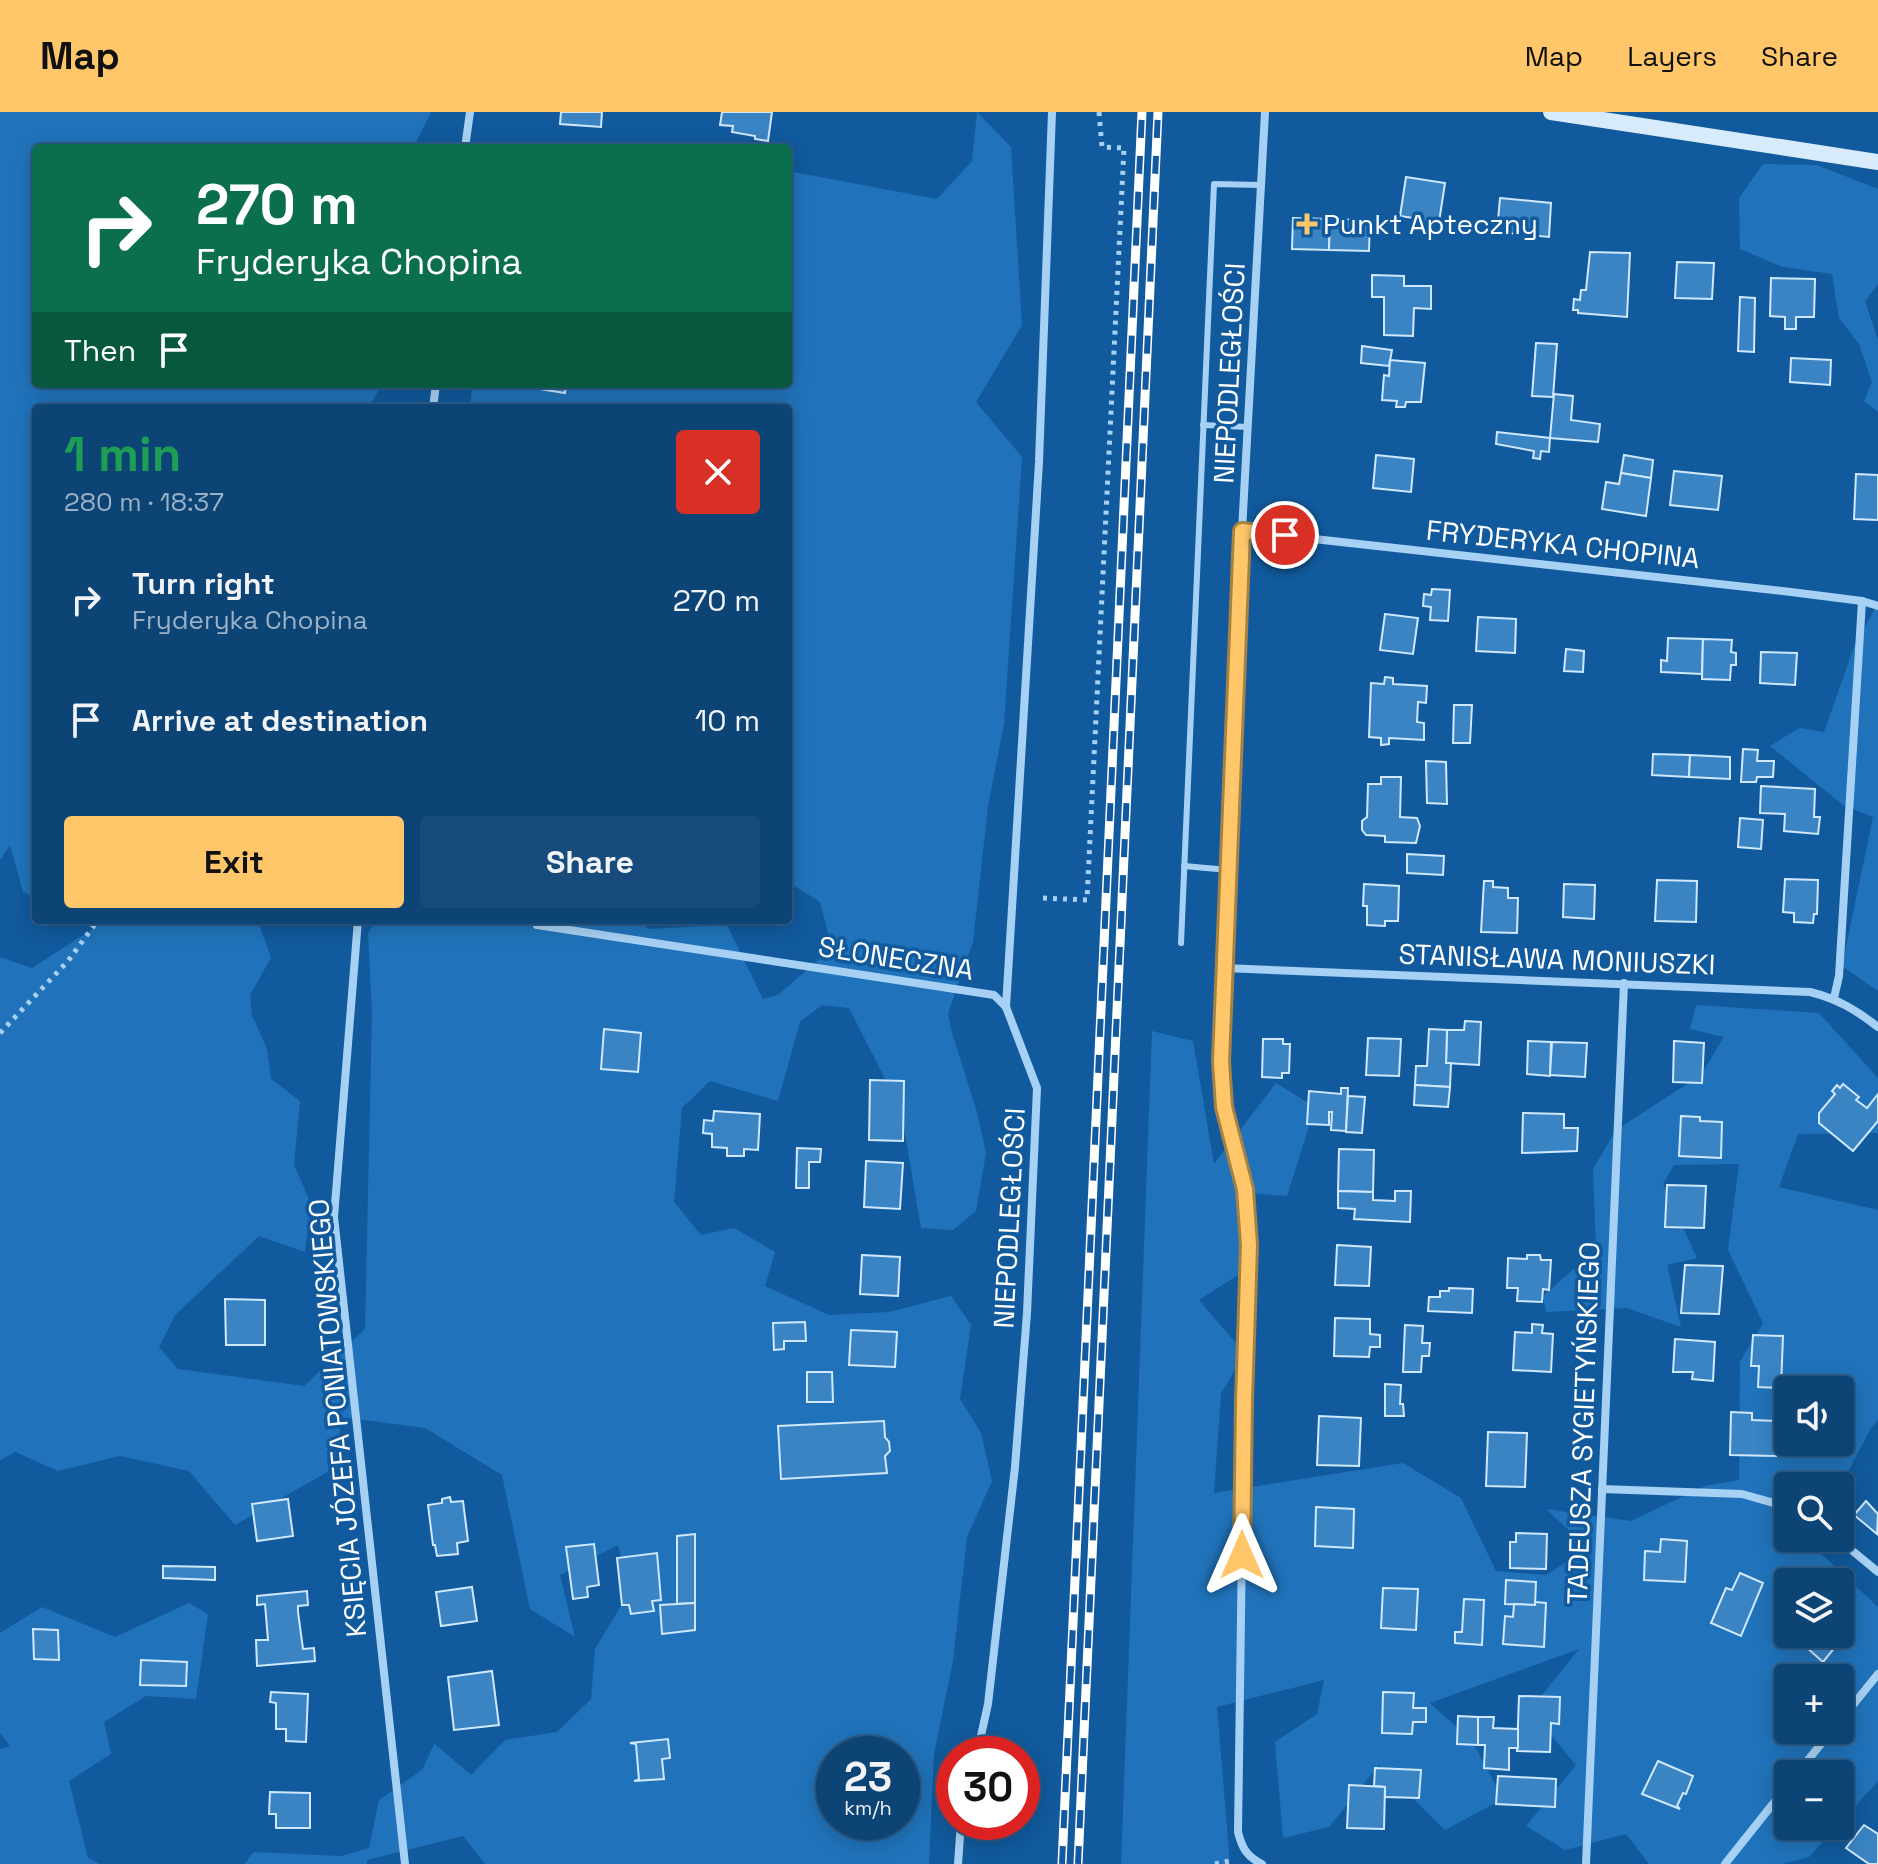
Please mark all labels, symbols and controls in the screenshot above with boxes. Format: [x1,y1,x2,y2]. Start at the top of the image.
text: Map [40,32,120,80]
text: Map [1525,38,1583,74]
text: Layers [1627,38,1717,74]
text: Share [1761,38,1838,74]
text: 270 m [196,169,358,240]
icon: right [64,176,168,280]
place label: Punkt Apteczny [1323,206,1538,242]
marker: Punkt Apteczny [1298,215,1316,233]
text: Fryderyka Chopina [196,239,522,285]
street label: NIEPODLEGŁOŚCI [1205,262,1253,484]
icon: arrive [152,328,196,372]
text: Then [64,331,136,370]
text: 1 min [64,424,181,485]
button: close [676,430,760,514]
text: 280 m · 18:37 [64,485,224,519]
pin [1251,501,1319,569]
street label: FRYDERYKA CHOPINA [1425,512,1701,576]
icon: arrive [1263,513,1307,557]
text: Turn right [132,564,275,603]
icon: right [64,578,108,622]
text: 270 m [673,581,760,620]
text: Fryderyka Chopina [132,603,368,637]
icon: arrive [64,698,108,742]
text: Arrive at destination [132,701,428,740]
text: 10 m [695,701,760,740]
button: Exit [64,816,404,908]
button: Share [420,816,760,908]
street label: SŁONECZNA [816,928,976,988]
street label: STANISŁAWA MONIUSZKI [1398,935,1716,983]
street label: NIEPODLEGŁOŚCI [985,1107,1033,1329]
street label: KSIĘCIA JÓZEFA PONIATOWSKIEGO [300,1197,374,1639]
street label: TADEUSZA SYGIETYŃSKIEGO [1559,1241,1607,1605]
map controls [1774,1376,1854,1840]
button: sound [1774,1376,1854,1456]
button: search [1774,1472,1854,1552]
position arrow [1200,1513,1284,1597]
button: layers [1774,1568,1854,1648]
button: + [1774,1664,1854,1744]
speed limit sign: 30 [936,1736,1040,1840]
text: 23 [844,1752,892,1803]
button: − [1774,1760,1854,1840]
text: km/h [844,1795,892,1821]

